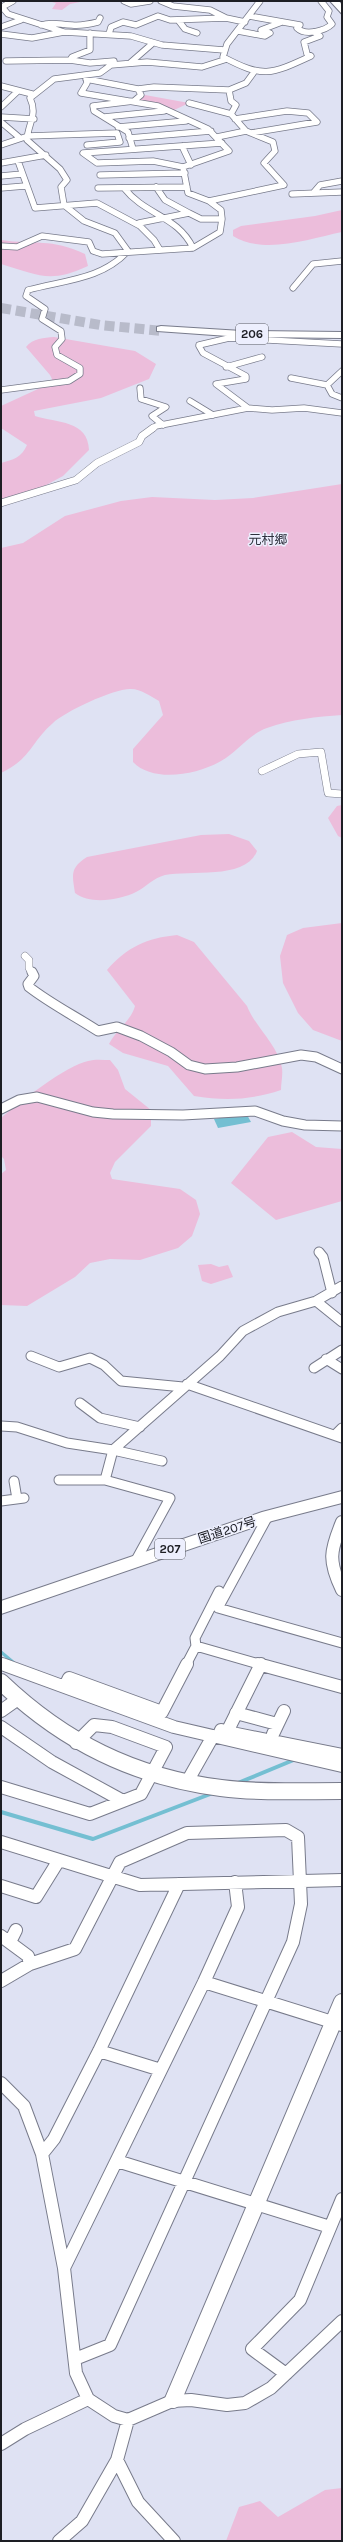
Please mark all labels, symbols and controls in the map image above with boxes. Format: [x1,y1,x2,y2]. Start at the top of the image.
road number: 206 [236,324,268,344]
district label: 元村郷 [248,532,288,547]
street label: 国道207号 [196,1514,258,1546]
road number: 207 [155,1539,185,1559]

